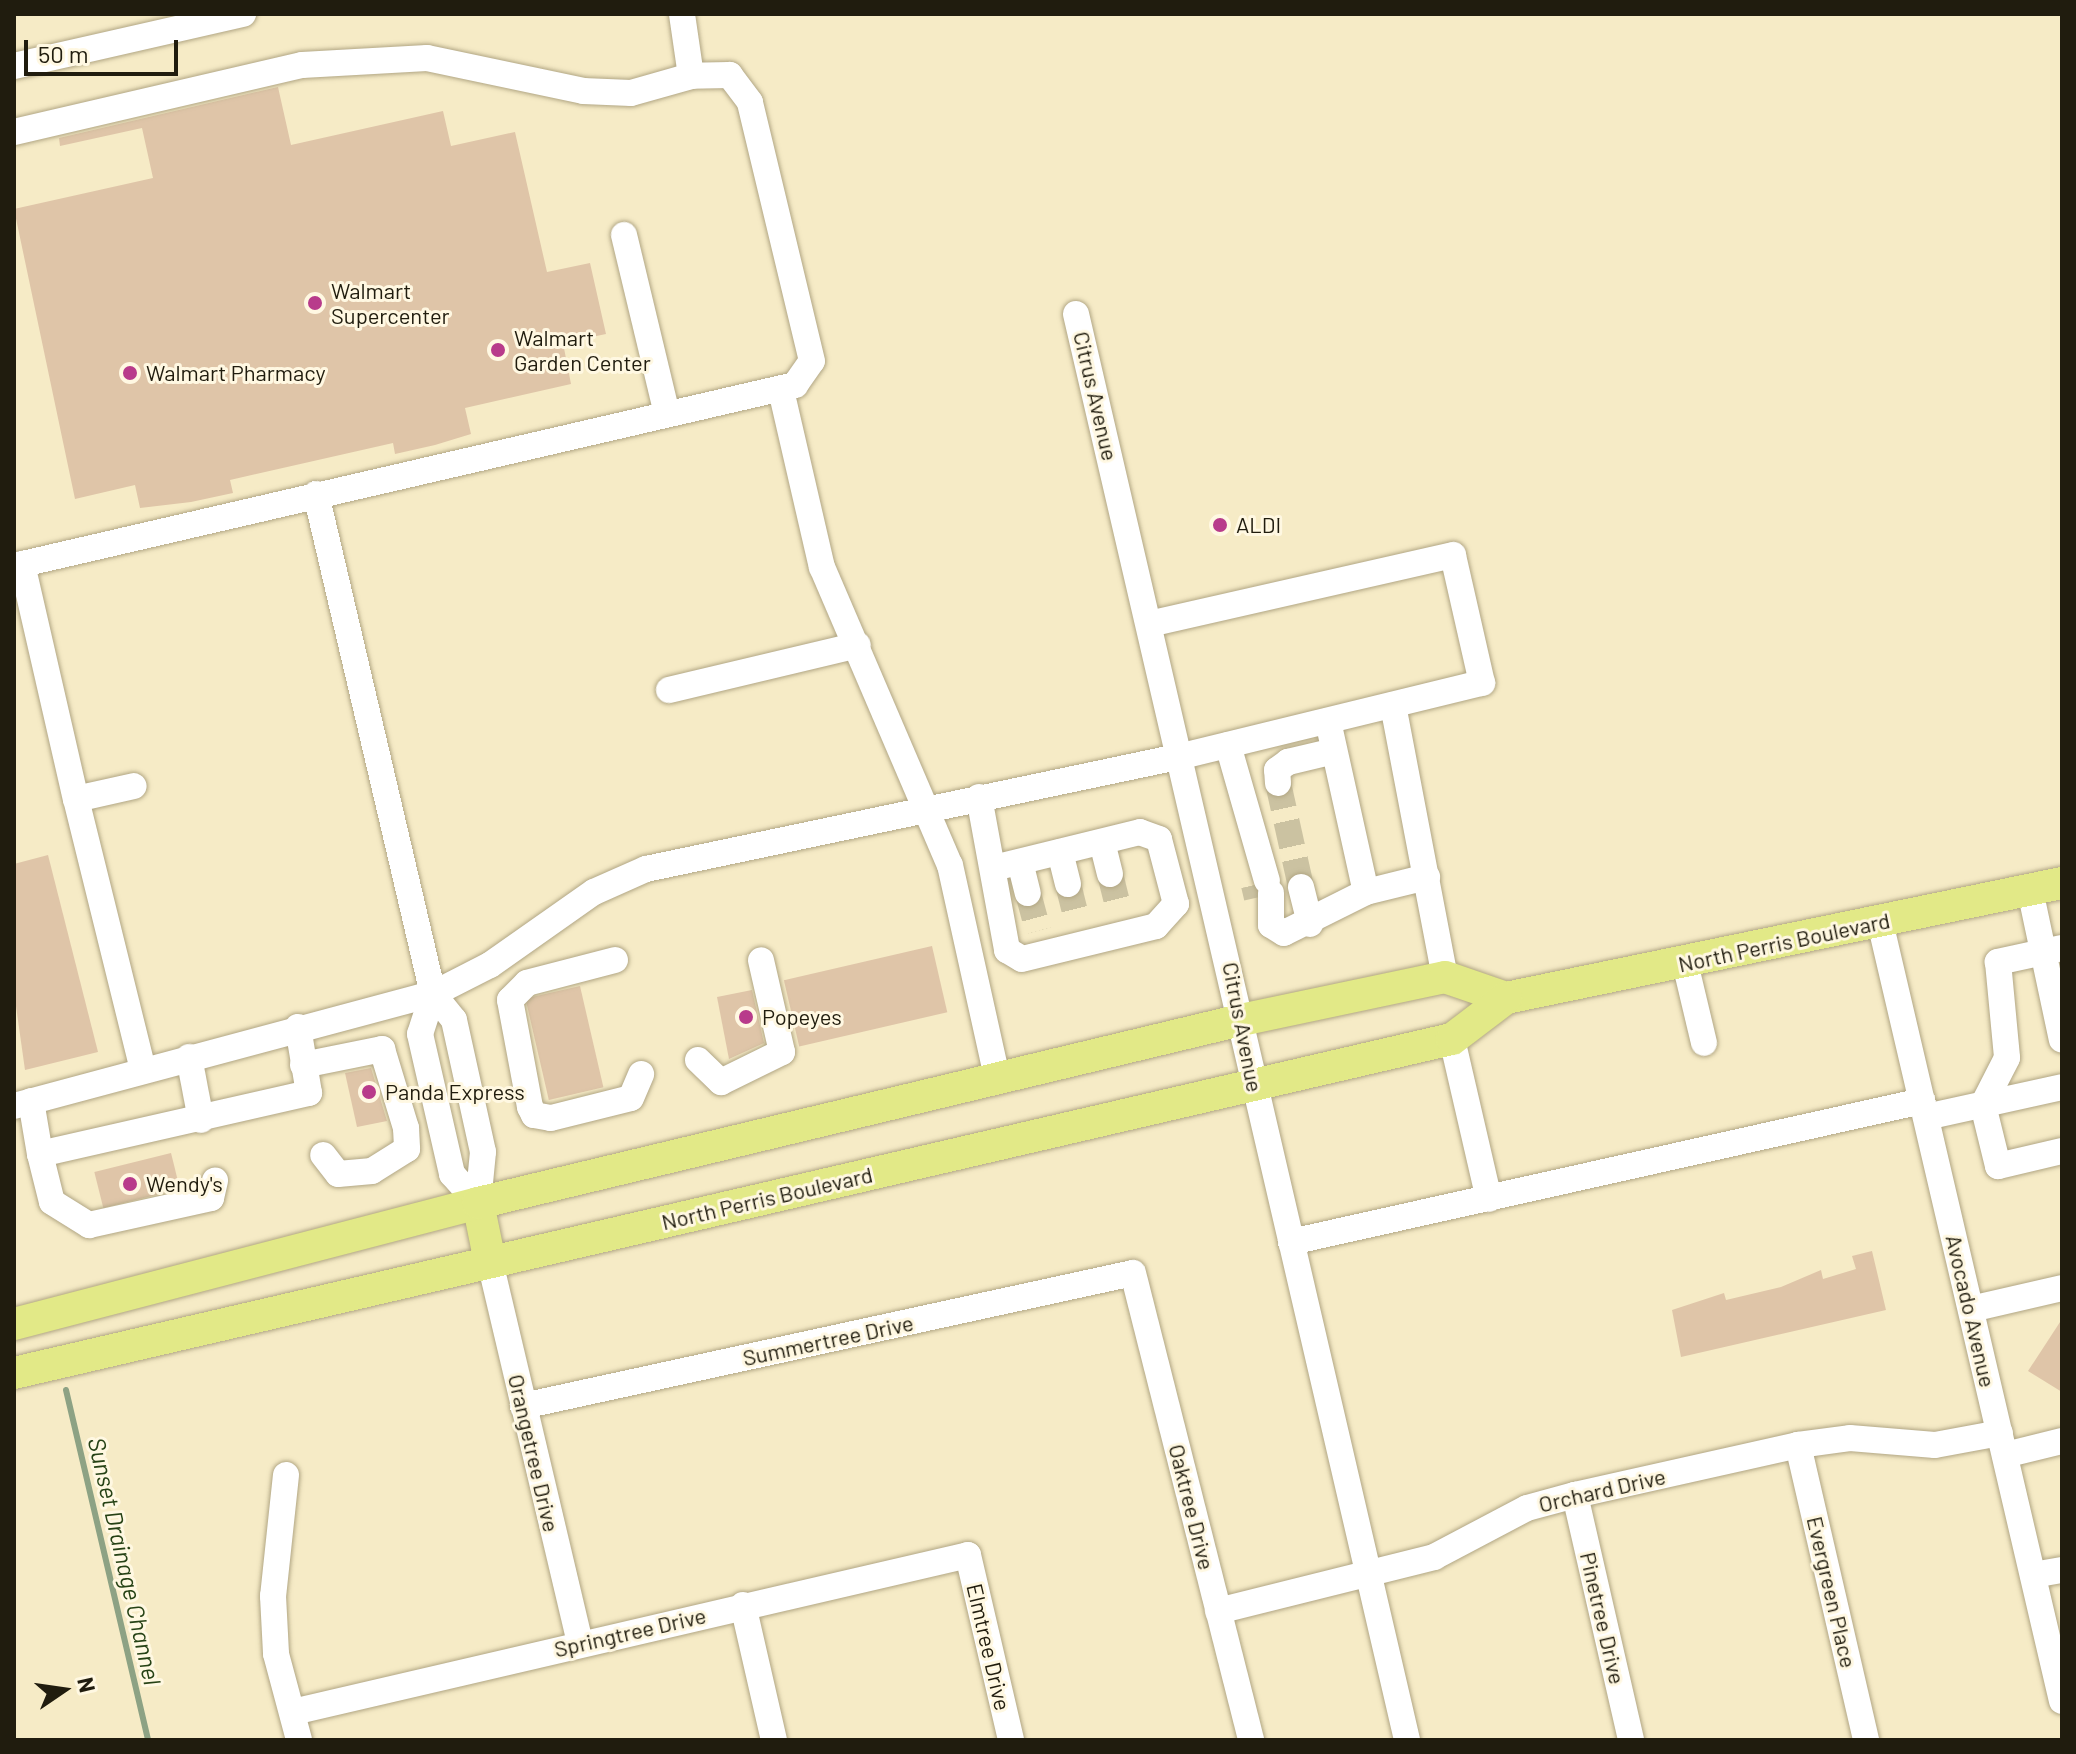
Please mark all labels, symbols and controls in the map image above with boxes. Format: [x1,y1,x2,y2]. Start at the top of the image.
scale bar [28,24,182,74]
text: 50 m [38,39,89,68]
place label: Walmart Supercenter [331,277,450,328]
marker: Walmart Supercenter [306,294,324,312]
place label: Walmart Garden Center [514,324,651,376]
street label: Citrus Avenue [1068,329,1124,463]
marker: Walmart Garden Center [489,341,507,359]
place label: Walmart Pharmacy [146,360,326,386]
marker: Walmart Pharmacy [121,364,139,382]
place label: ALDI [1236,512,1281,538]
marker: ALDI [1211,516,1229,534]
street label: North Perris Boulevard [1676,907,1892,977]
street label: Citrus Avenue [1217,960,1269,1094]
place label: Popeyes [762,1004,842,1030]
marker: Popeyes [737,1008,755,1026]
place label: Panda Express [385,1079,525,1105]
marker: Panda Express [360,1083,378,1101]
street label: North Perris Boulevard [659,1161,875,1235]
place label: Wendy's [146,1171,223,1197]
marker: Wendy's [121,1175,139,1193]
street label: Avocado Avenue [1941,1232,2001,1390]
street label: Summertree Drive [740,1309,916,1371]
street label: Orangetree Drive [503,1372,565,1534]
water label: Sunset Drainage Channel [82,1434,168,1688]
street label: Oaktree Drive [1164,1441,1220,1573]
street label: Orchard Drive [1536,1463,1668,1517]
street label: Evergreen Place [1802,1514,1862,1670]
street label: Pinetree Drive [1575,1549,1631,1687]
street label: Elmtree Drive [962,1581,1016,1713]
street label: Springtree Drive [552,1602,708,1662]
north arrow [24,1650,104,1730]
text: N [73,1675,102,1695]

